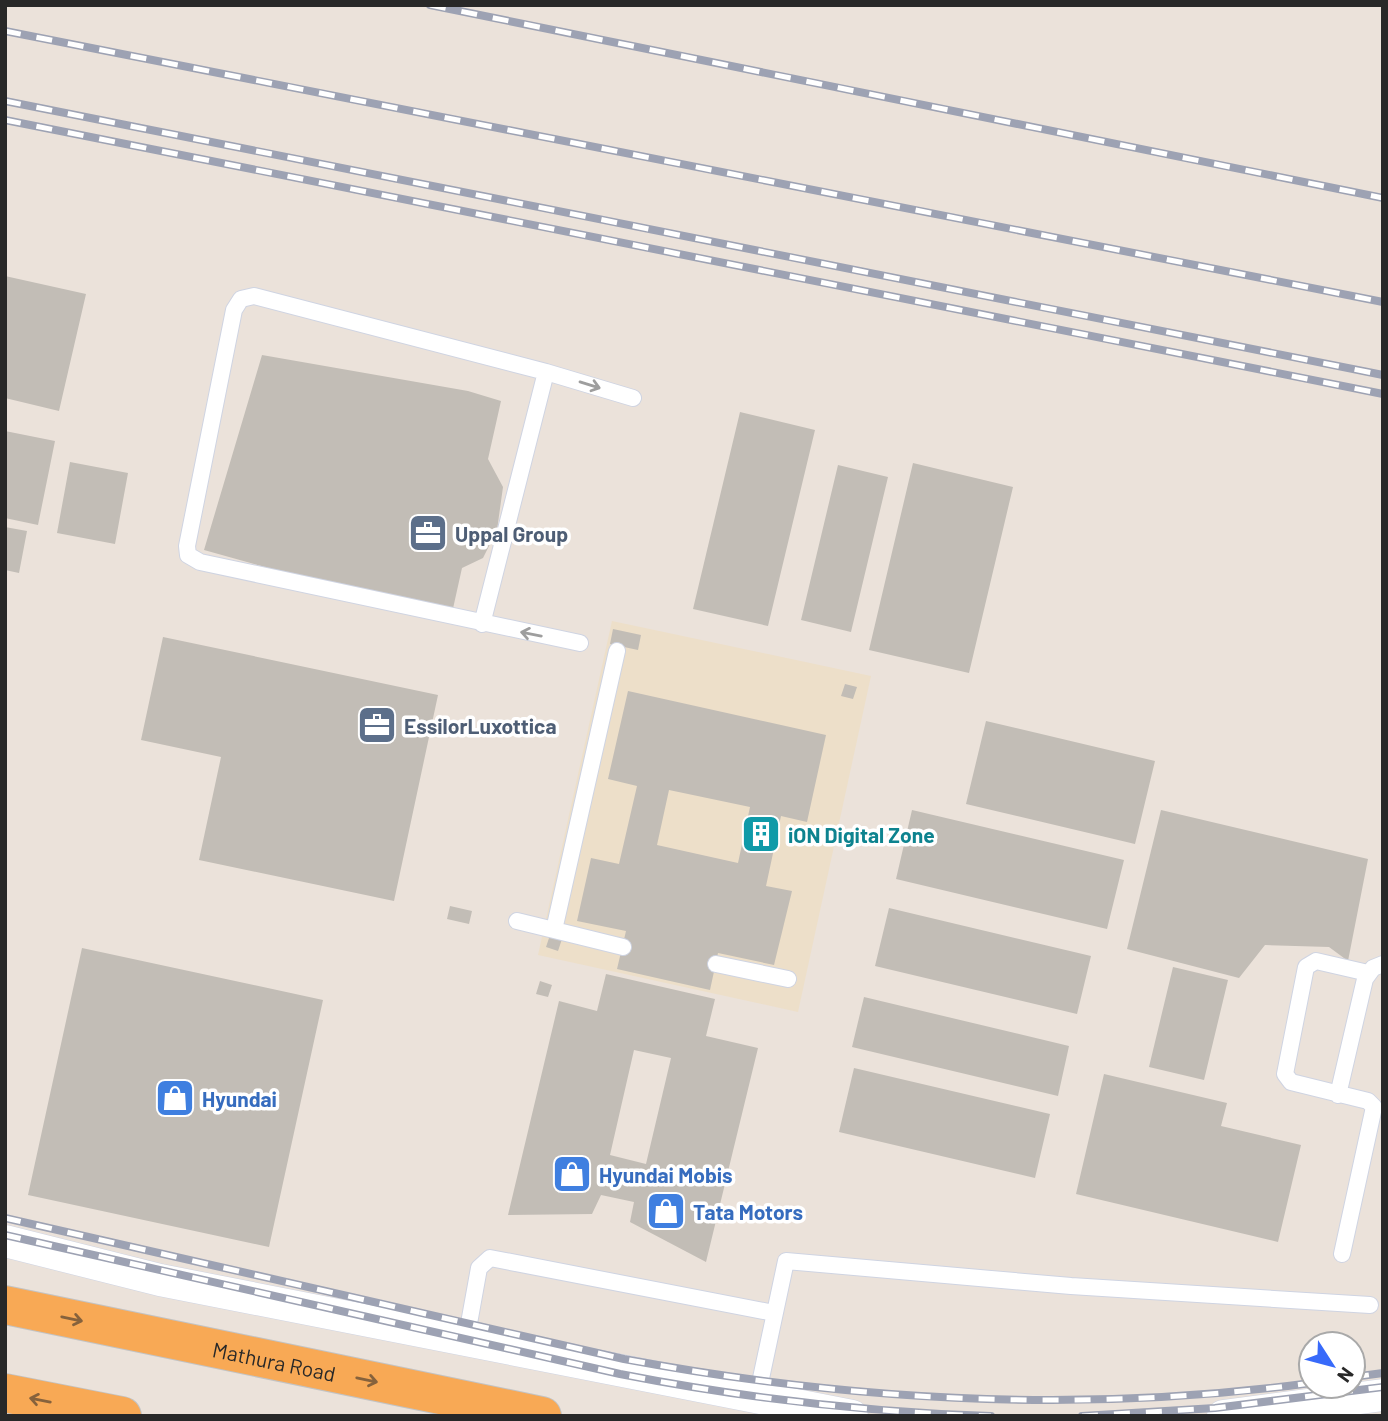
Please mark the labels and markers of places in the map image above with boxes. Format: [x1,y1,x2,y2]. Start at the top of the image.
office icon: Uppal Group [407,512,449,554]
place label: Uppal Group [455,521,568,546]
office icon: EssilorLuxottica [356,704,398,746]
place label: EssilorLuxottica [404,713,556,738]
building icon: iON Digital Zone [740,813,782,855]
place label: iON Digital Zone [788,822,935,847]
shop icon: Hyundai [154,1077,196,1119]
place label: Hyundai [202,1086,277,1111]
shop icon: Hyundai Mobis [551,1153,593,1195]
place label: Hyundai Mobis [599,1162,733,1187]
shop icon: Tata Motors [645,1190,687,1232]
place label: Tata Motors [693,1199,803,1224]

